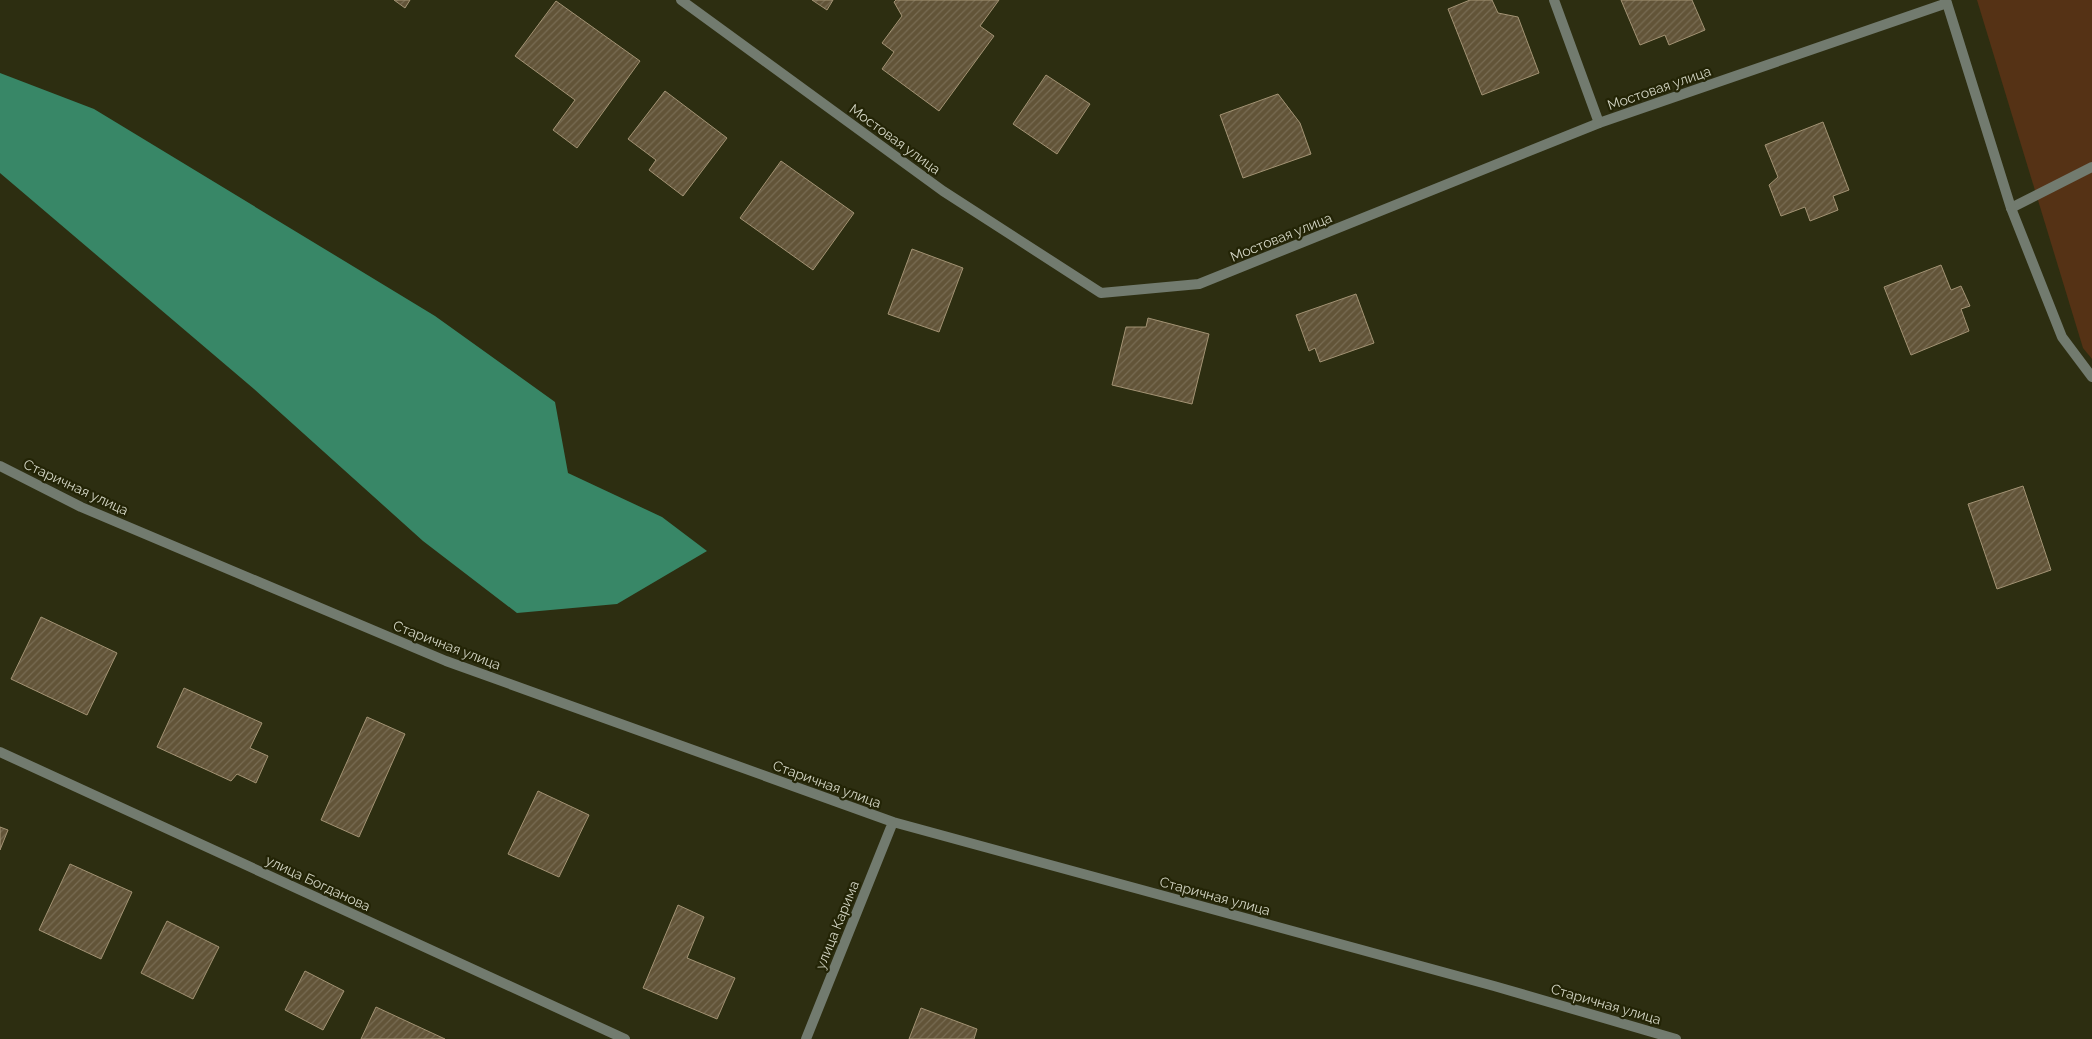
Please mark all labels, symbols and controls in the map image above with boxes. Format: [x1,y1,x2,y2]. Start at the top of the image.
street label: Мостовая улица [1605,63,1713,113]
street label: Мостовая улица [846,101,944,177]
street label: Мостовая улица [1228,209,1334,265]
street label: Старичная улица [21,456,131,518]
street label: Старичная улица [391,617,503,673]
street label: Старичная улица [771,757,883,811]
street label: улица Богданова [263,852,373,914]
street label: Старичная улица [1158,874,1272,918]
street label: улица Карима [812,878,862,972]
street label: Старичная улица [1549,981,1663,1027]

